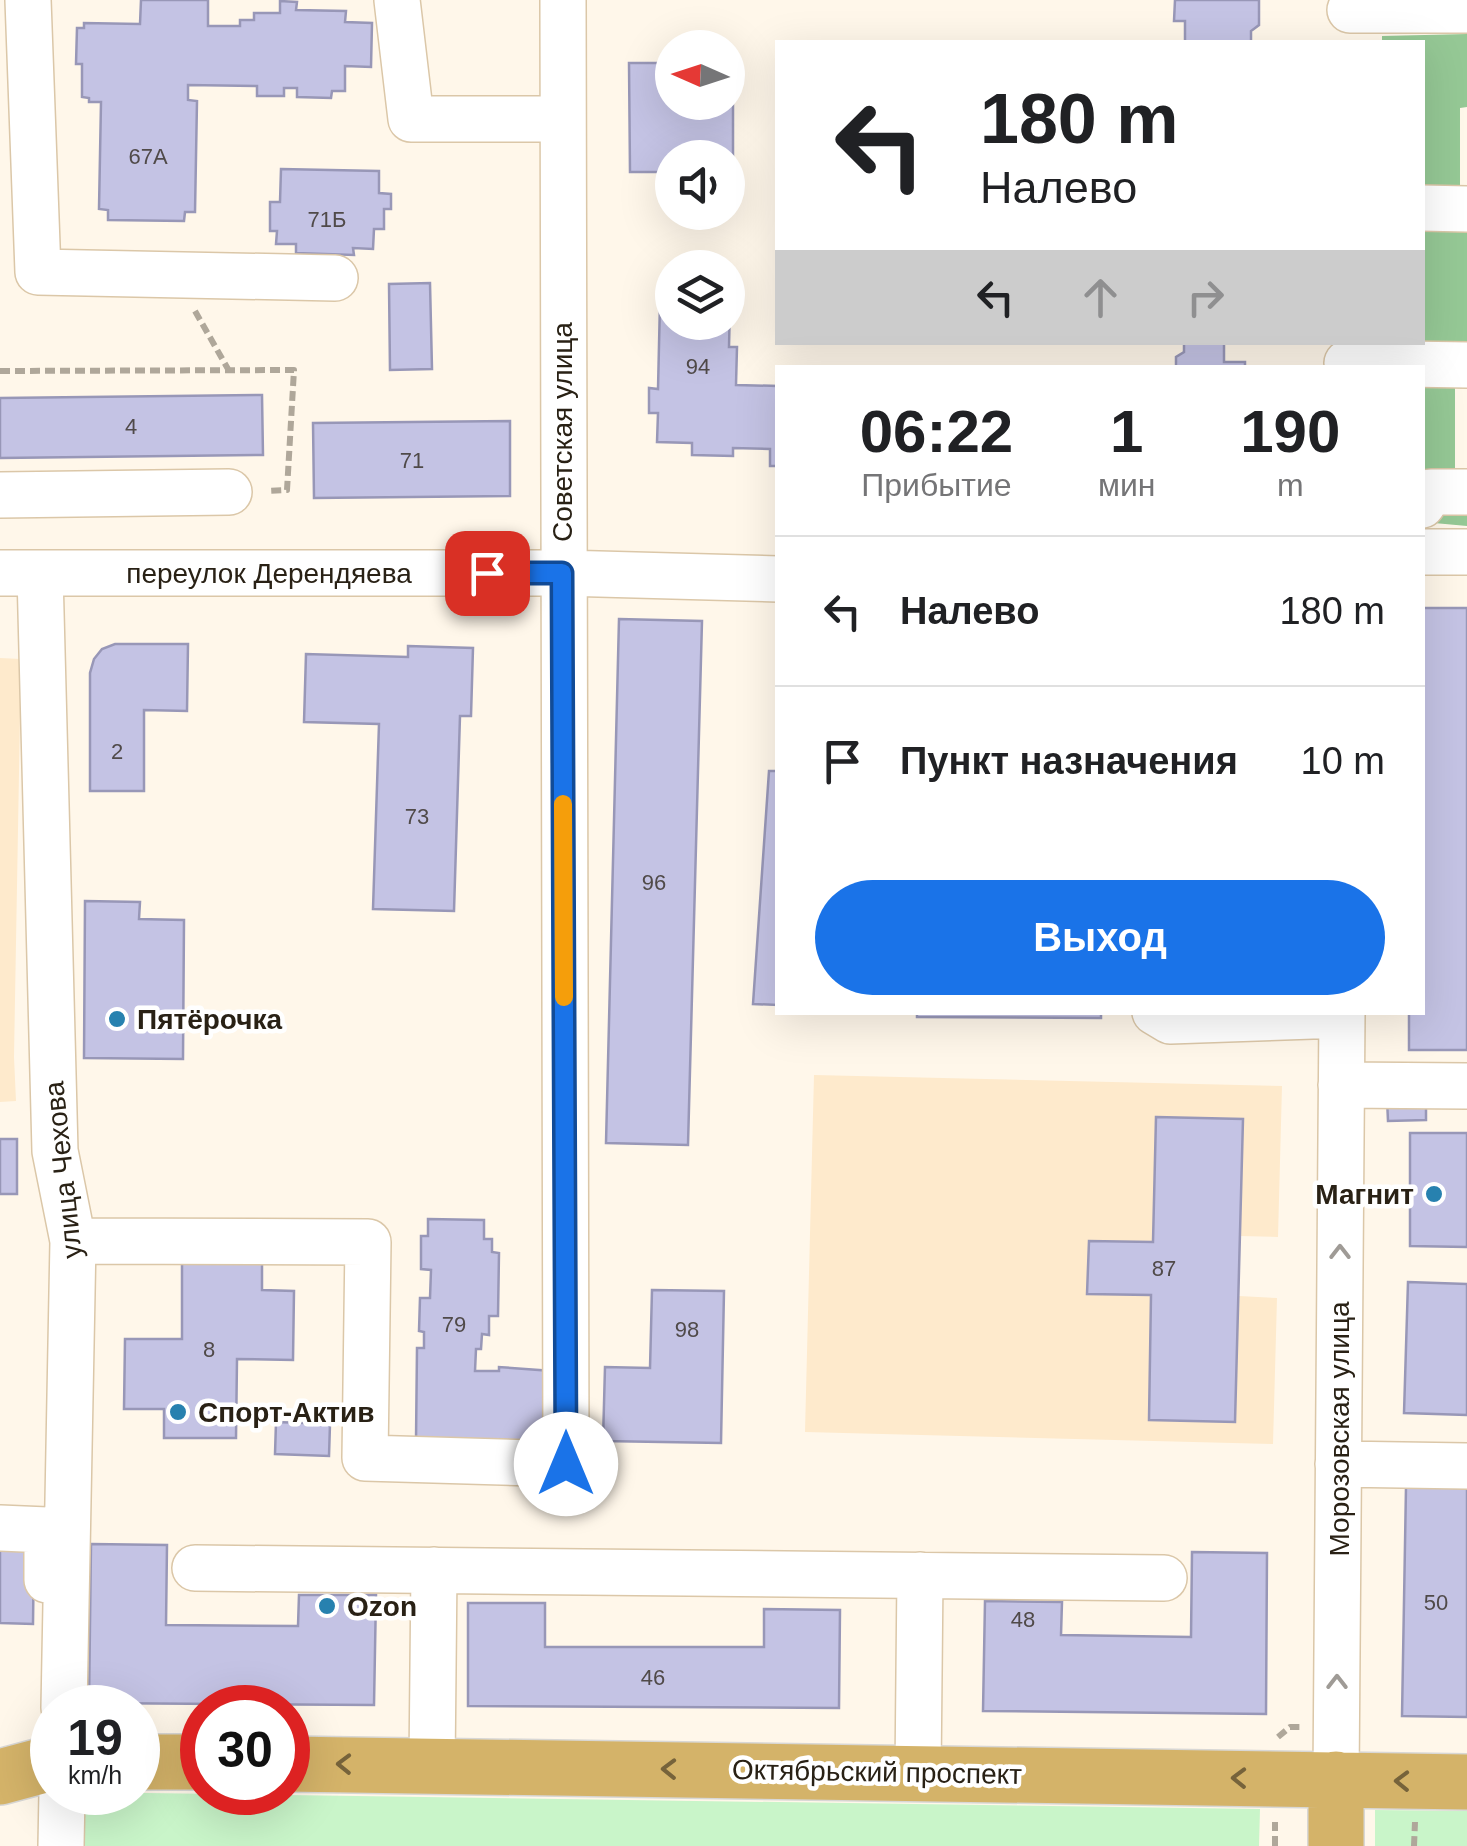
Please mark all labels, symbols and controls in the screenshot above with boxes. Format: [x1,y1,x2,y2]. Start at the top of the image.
north arrow [655,30,745,120]
map controls [655,30,745,340]
icon: left [815,80,945,210]
text: 180 m [980,80,1178,158]
button: sound [655,140,745,230]
house number: 67А [128,144,168,169]
text: Налево [980,162,1137,213]
house number: 71Б [308,207,346,232]
button: layers [655,250,745,340]
icon: left [968,270,1023,325]
icon: ahead [1073,270,1128,325]
icon: right [1178,270,1233,325]
street label: Советская улица [547,322,578,542]
house number: 94 [686,354,710,379]
text: 06:22 [860,398,1013,465]
text: 1 [1110,398,1143,465]
text: 190 [1240,398,1340,465]
house number: 4 [125,414,137,439]
house number: 71 [400,448,424,473]
text: Прибытие [861,467,1012,503]
text: мин [1098,467,1155,503]
text: m [1277,467,1304,503]
pin [445,531,530,616]
icon: arrive [460,546,515,601]
street label: переулок Дерендяева [126,558,412,589]
icon: left [815,584,870,639]
text: Налево [900,590,1039,632]
text: 180 m [1279,590,1385,632]
icon: arrive [815,734,870,789]
house number: 2 [111,739,123,764]
text: Пункт назначения [900,740,1238,782]
text: 10 m [1301,740,1385,782]
house number: 73 [405,804,429,829]
house number: 96 [642,870,666,895]
button: Выход [815,880,1385,995]
place label: Пятёрочка [137,1004,283,1035]
marker: Пятёрочка [106,1008,128,1030]
street label: улица Чехова [38,1080,88,1260]
place label: Магнит [1315,1179,1414,1210]
marker: Магнит [1423,1183,1445,1205]
one-way arrow [1329,1243,1351,1258]
house number: 87 [1152,1256,1176,1281]
street label: Морозовская улица [1324,1301,1355,1557]
house number: 79 [442,1312,466,1337]
house number: 98 [675,1317,699,1342]
house number: 8 [203,1337,215,1362]
place label: Спорт-Актив [198,1397,374,1428]
marker: Спорт-Актив [167,1401,189,1423]
position arrow [514,1412,618,1516]
house number: 50 [1424,1590,1448,1615]
place label: Ozon [347,1591,417,1622]
marker: Ozon [316,1595,338,1617]
house number: 48 [1011,1607,1035,1632]
house number: 46 [641,1665,665,1690]
one-way arrow [1326,1673,1348,1688]
speed limit sign: 30 [180,1685,310,1815]
text: 19 [67,1710,123,1766]
one-way arrow [335,1754,351,1775]
street label: Октябрьский проспект [732,1754,1023,1790]
one-way arrow [660,1759,676,1780]
text: km/h [68,1761,122,1789]
one-way arrow [1230,1767,1246,1788]
one-way arrow [1393,1770,1409,1791]

